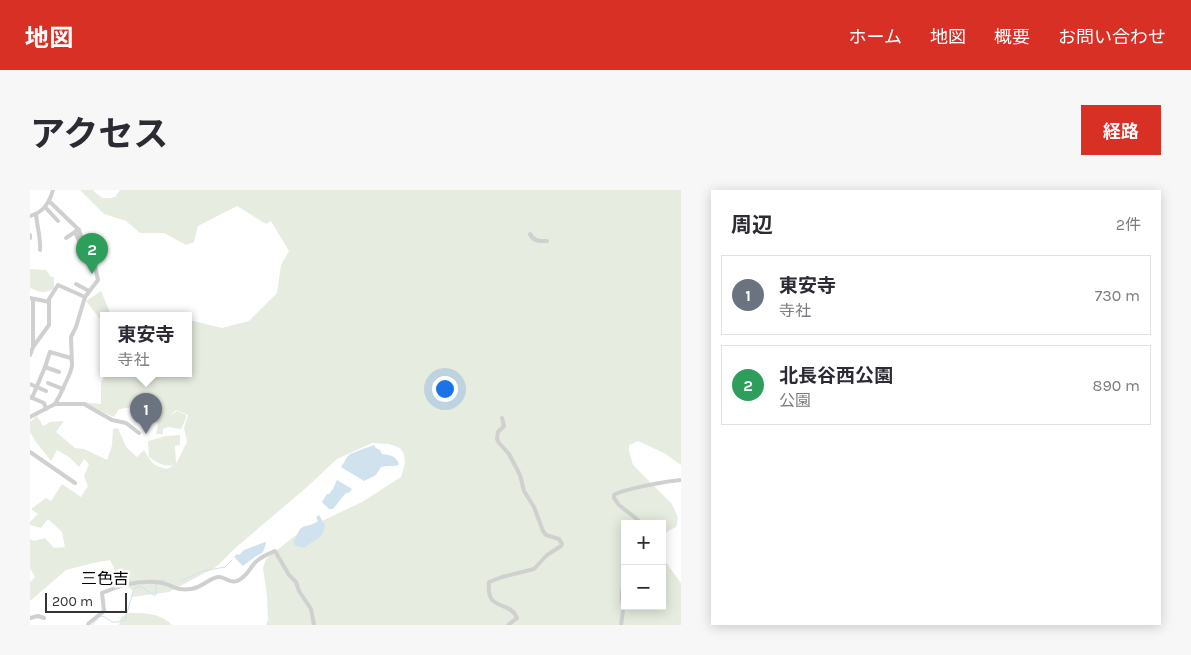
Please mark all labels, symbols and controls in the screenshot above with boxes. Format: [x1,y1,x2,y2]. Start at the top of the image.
text: 地図 [25,24,73,52]
text: ホーム [849,26,902,48]
text: 地図 [930,26,966,48]
text: 概要 [994,26,1030,48]
text: お問い合わせ [1058,26,1166,48]
button: 経路 [1081,105,1161,155]
text: アクセス [30,114,168,155]
text: 周辺 [731,213,773,237]
text: 2件 [1116,215,1141,234]
pin: 2 [76,233,108,274]
text: 東安寺 [779,275,836,297]
text: 1 [745,286,751,305]
text: 730 m [1095,286,1140,305]
text: 寺社 [779,301,811,320]
popup [100,312,192,377]
text: 東安寺 [117,324,175,346]
text: 寺社 [117,350,150,369]
text: 北長谷西公園 [779,365,893,387]
your location [432,376,458,402]
text: 2 [743,376,753,395]
text: 890 m [1093,376,1140,395]
text: 公園 [779,391,811,410]
pin: 1 [130,393,162,434]
map controls [621,520,666,610]
button: + [621,520,666,565]
button: − [621,565,666,610]
district label: 三色吉 [81,569,129,588]
scale bar [45,590,128,613]
text: 200 m [52,593,93,610]

